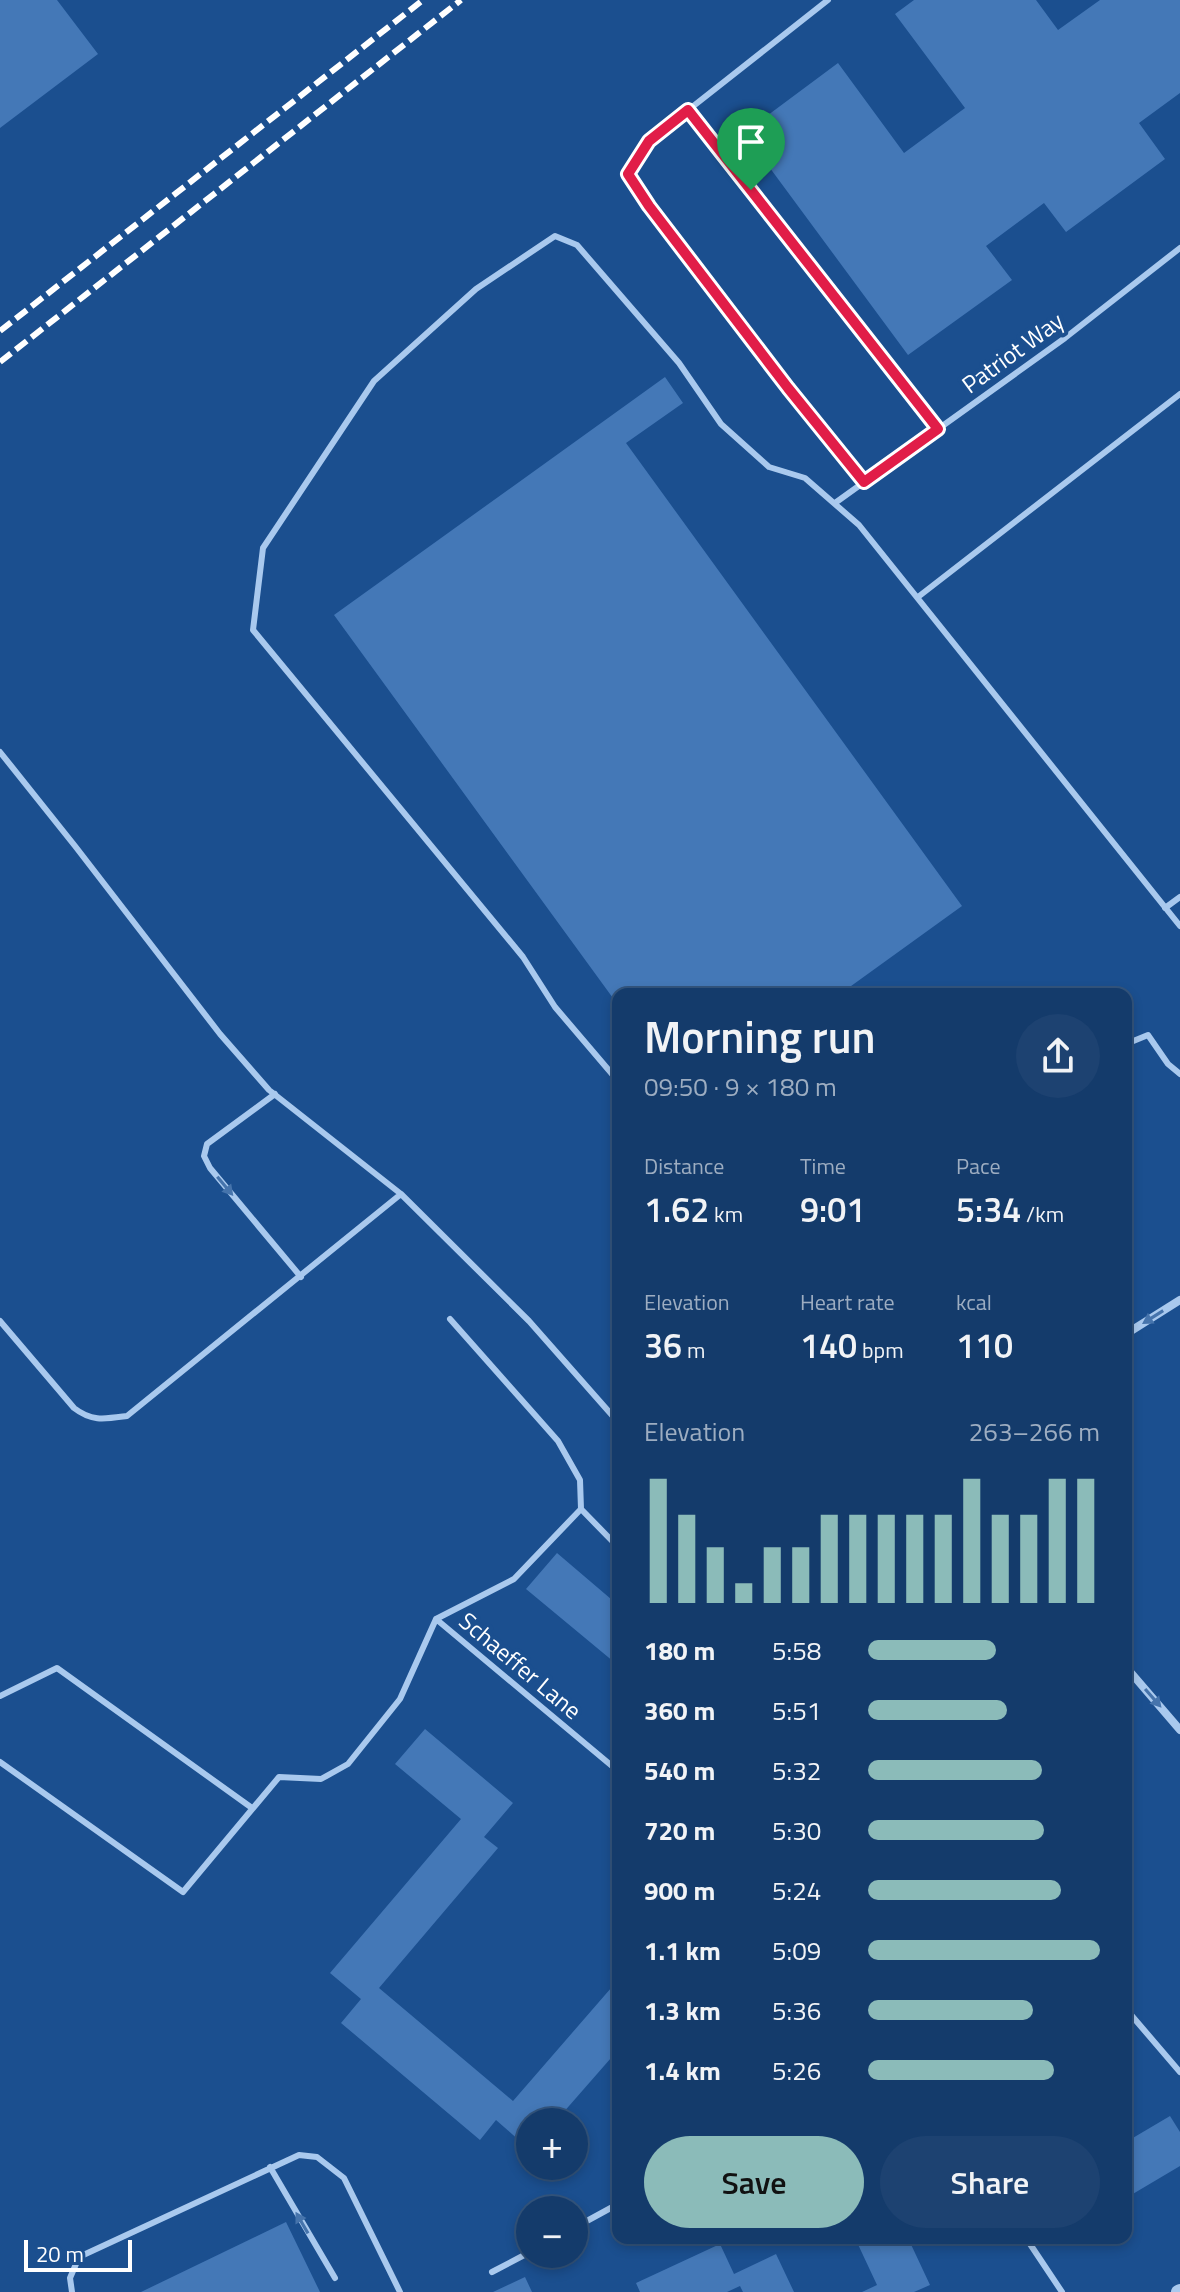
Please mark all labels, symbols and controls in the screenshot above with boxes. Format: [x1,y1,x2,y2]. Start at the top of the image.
pin [717,108,785,190]
icon: arrive [729,120,773,164]
street label: Patriot Way [954,302,1071,402]
text: Morning run [644,1003,876,1070]
button: share [1016,1014,1100,1098]
text: 09:50 · 9 × 180 m [644,1067,837,1106]
text: Distance [644,1149,724,1183]
text: Time [800,1149,846,1183]
text: Pace [956,1149,1001,1183]
one-way arrow [216,1176,233,1196]
text: 1.62 [644,1183,709,1235]
text: 9:01 [800,1183,865,1235]
text: 5:34 [956,1183,1021,1235]
text: km [709,1197,743,1231]
text: /km [1021,1197,1064,1231]
text: Elevation [644,1285,730,1319]
text: Heart rate [800,1285,895,1319]
text: kcal [956,1285,992,1319]
one-way arrow [1142,1310,1164,1324]
text: 36 [644,1319,682,1371]
text: 140 [800,1319,857,1371]
text: 110 [956,1319,1013,1371]
text: m [682,1333,705,1367]
text: bpm [857,1333,904,1367]
text: Elevation [644,1412,745,1451]
text: 263–266 m [969,1412,1100,1451]
street label: Schaeffer Lane [451,1603,590,1727]
text: 180 m [644,1631,715,1670]
text: 5:58 [772,1631,821,1670]
one-way arrow [1144,1688,1161,1708]
text: 360 m [644,1691,715,1730]
text: 5:51 [772,1691,821,1730]
text: 540 m [644,1751,715,1790]
text: 5:32 [772,1751,821,1790]
text: 720 m [644,1811,715,1850]
text: 5:30 [772,1811,821,1850]
text: 900 m [644,1871,715,1910]
text: 5:24 [772,1871,821,1910]
text: 1.1 km [644,1931,721,1970]
text: 5:09 [772,1931,821,1970]
text: 1.3 km [644,1991,721,2030]
text: 5:36 [772,1991,821,2030]
text: 1.4 km [644,2051,721,2090]
text: 5:26 [772,2051,821,2090]
map controls [516,2108,588,2268]
button: + [516,2108,588,2180]
button: Save [644,2136,864,2228]
button: Share [880,2136,1100,2228]
button: − [516,2196,588,2268]
one-way arrow [295,2212,309,2234]
scale bar [24,2236,132,2272]
text: 20 m [36,2237,84,2271]

